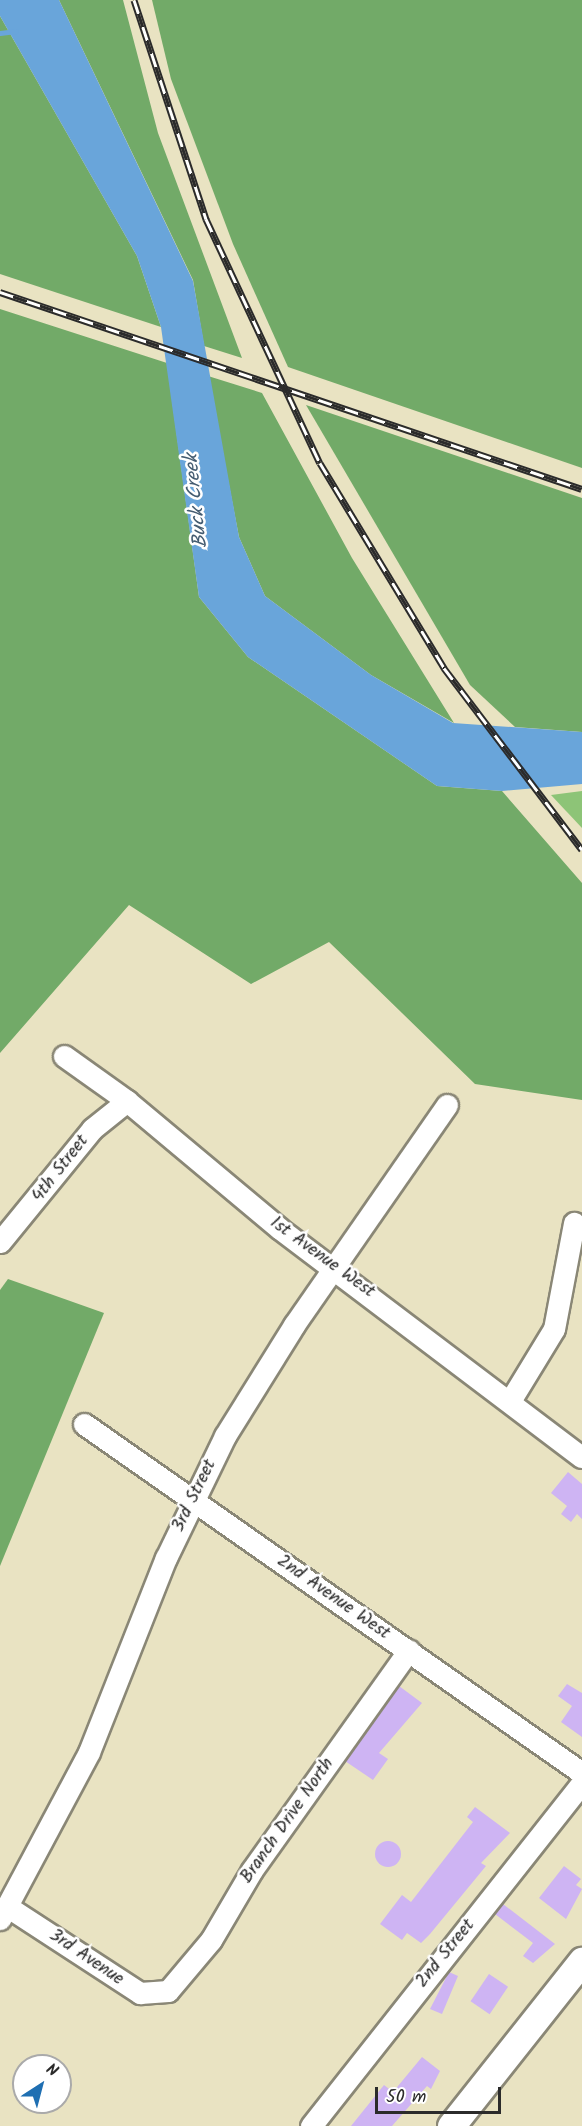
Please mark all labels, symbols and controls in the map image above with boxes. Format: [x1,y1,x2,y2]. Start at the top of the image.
water label: Buck Creek [180,453,214,549]
street label: 4th Street [28,1131,94,1207]
street label: 1st Avenue West [265,1213,379,1303]
street label: 3rd Street [168,1456,222,1536]
street label: 2nd Avenue West [272,1551,394,1645]
street label: Branch Drive North [237,1754,339,1888]
street label: 2nd Street [412,1915,480,1993]
street label: 3rd Avenue [45,1925,127,1991]
north arrow [12,2054,72,2114]
text: N [40,2058,63,2084]
scale bar [378,2075,504,2113]
text: 50 m [386,2083,426,2112]

